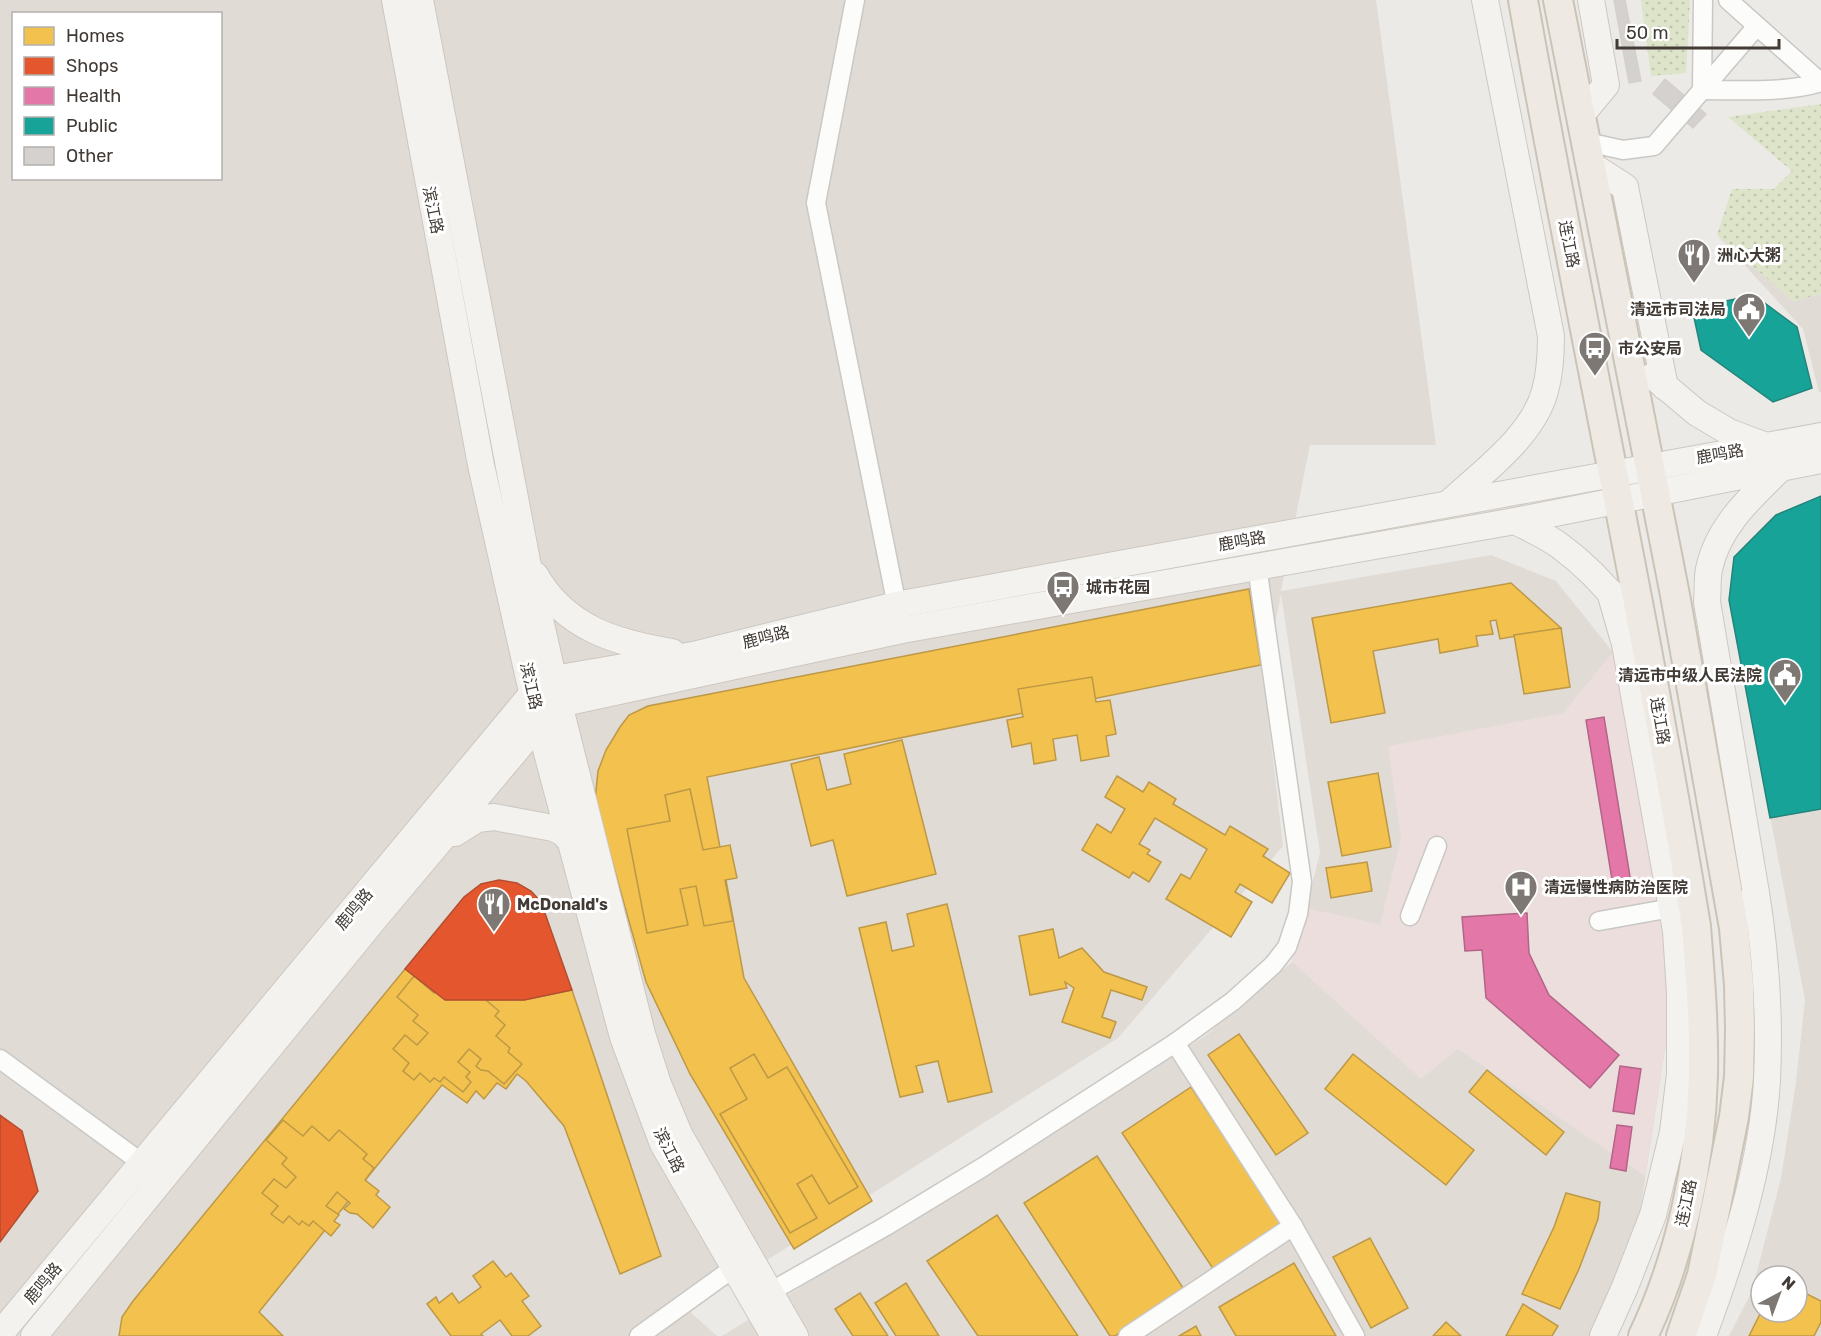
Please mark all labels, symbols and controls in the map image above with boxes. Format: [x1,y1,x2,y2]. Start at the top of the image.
legend [12,12,222,180]
scale bar [1617,12,1779,50]
text: 50 m [1626,22,1669,44]
text: Homes [66,25,124,47]
text: Shops [66,55,118,77]
text: Health [66,85,121,107]
text: Public [66,115,118,137]
text: Other [66,145,113,167]
street label: 滨江路 [419,185,447,235]
street label: 连江路 [1555,219,1583,269]
restaurant icon: 洲心大粥 [1676,237,1712,284]
place label: 洲心大粥 [1717,246,1781,265]
public building icon: 清远市司法局 [1731,291,1767,338]
place label: 清远市司法局 [1630,300,1726,319]
bus stop icon: 市公安局 [1577,330,1613,377]
place label: 市公安局 [1618,339,1682,358]
street label: 鹿鸣路 [1695,440,1745,468]
street label: 鹿鸣路 [1217,527,1267,555]
bus stop icon: 城市花园 [1045,569,1081,616]
place label: 城市花园 [1086,578,1150,597]
street label: 鹿鸣路 [740,622,792,652]
public building icon: 清远市中级人民法院 [1767,657,1803,704]
street label: 滨江路 [516,660,546,712]
place label: 清远市中级人民法院 [1618,666,1762,685]
street label: 连江路 [1646,696,1674,746]
hospital icon: 清远慢性病防治医院 [1503,869,1539,916]
place label: 清远慢性病防治医院 [1544,878,1688,897]
street label: 鹿鸣路 [331,885,377,933]
restaurant icon: McDonald's [476,886,512,933]
place label: McDonald's [517,895,608,914]
street label: 滨江路 [650,1124,688,1176]
street label: 连江路 [1672,1178,1700,1228]
street label: 鹿鸣路 [20,1259,66,1307]
north arrow [1749,1264,1809,1324]
text: N [1778,1272,1799,1294]

